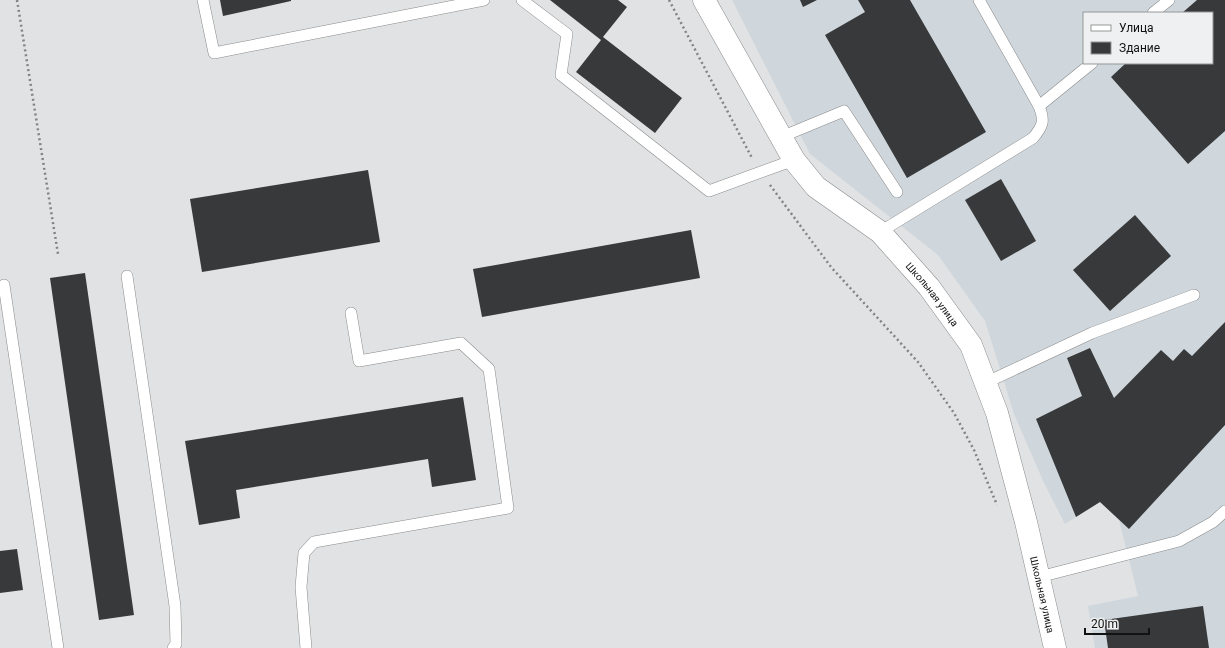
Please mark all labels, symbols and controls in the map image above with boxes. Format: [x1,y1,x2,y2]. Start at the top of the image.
legend [1083,12,1213,64]
text: Улица [1119,21,1154,35]
text: Здание [1119,41,1160,55]
street label: Школьная улица [904,260,961,328]
street label: Школьная улица [1029,555,1057,634]
scale bar [1085,610,1149,636]
text: 20 m [1091,617,1118,631]

